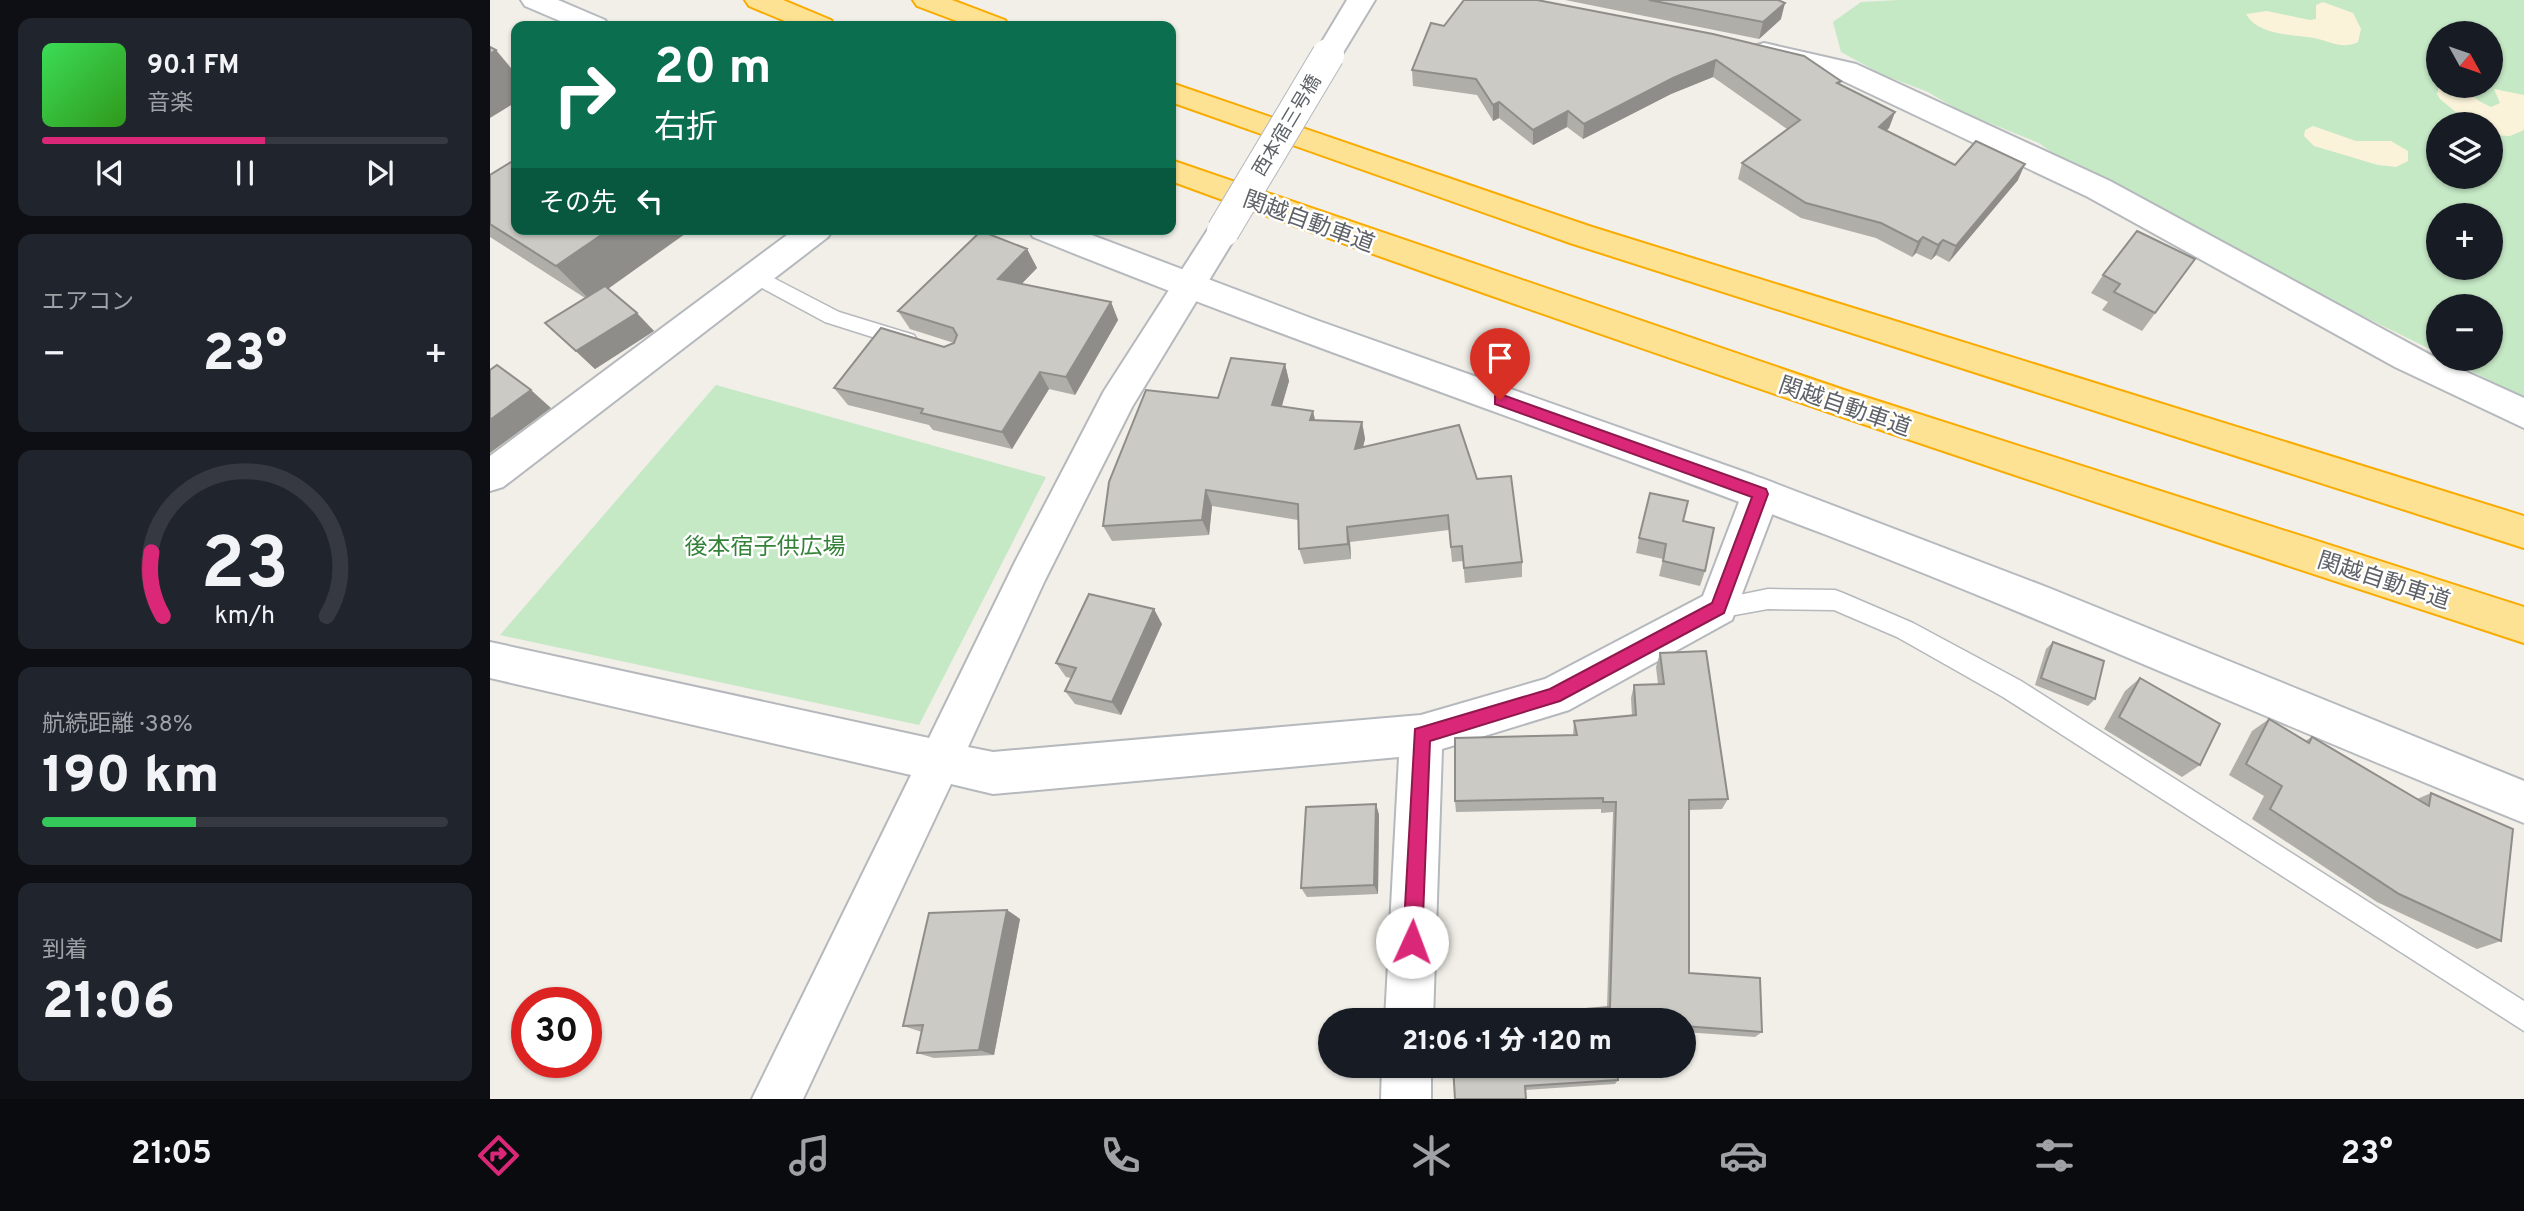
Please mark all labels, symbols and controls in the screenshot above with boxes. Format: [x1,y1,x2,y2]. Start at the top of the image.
north arrow [2426,21,2502,98]
map controls [2426,21,2503,371]
text: 20 m [654,39,771,101]
icon: right [539,49,630,140]
text: 90.1 FM [147,50,239,83]
street label: 西本宿三号橋 [1248,71,1327,181]
text: 音楽 [147,90,193,119]
text: 右折 [654,109,718,149]
button: layers [2426,112,2503,189]
icon: previous [91,154,129,192]
icon: pause [226,154,264,192]
icon: next [361,154,399,192]
icon: left [631,182,669,220]
street label: 関越自動車道 [1238,186,1378,261]
text: その先 [539,188,617,221]
button: + [2426,203,2503,280]
text: エアコン [42,289,134,318]
button: − [2426,294,2503,371]
text: 23° [203,323,287,389]
pin [1470,328,1530,400]
text: − [42,332,67,381]
text: + [423,332,448,381]
icon: arrive [1481,339,1519,377]
street label: 関越自動車道 [1774,372,1914,445]
text: 23 [201,522,289,614]
park label: 後本宿子供広場 [685,534,846,563]
street label: 関越自動車道 [2313,547,2453,617]
text: km/h [215,600,275,632]
text: 航続距離 · 38% [42,711,193,740]
text: 190 km [42,745,219,811]
position arrow [1375,905,1449,979]
text: 到着 [42,937,88,966]
text: 21:06 [42,971,175,1037]
speed limit sign: 30 [511,987,602,1078]
text: 21:06 · 1 分 · 120 m [1402,1026,1612,1059]
icon: directions [474,1131,523,1180]
icon: music [785,1131,834,1180]
icon: phone [1096,1131,1145,1180]
icon: climate [1407,1131,1456,1180]
icon: car [1719,1131,1768,1180]
icon: filters [2030,1131,2079,1180]
text: 21:05 [131,1135,212,1175]
text: 23° [2341,1135,2393,1175]

